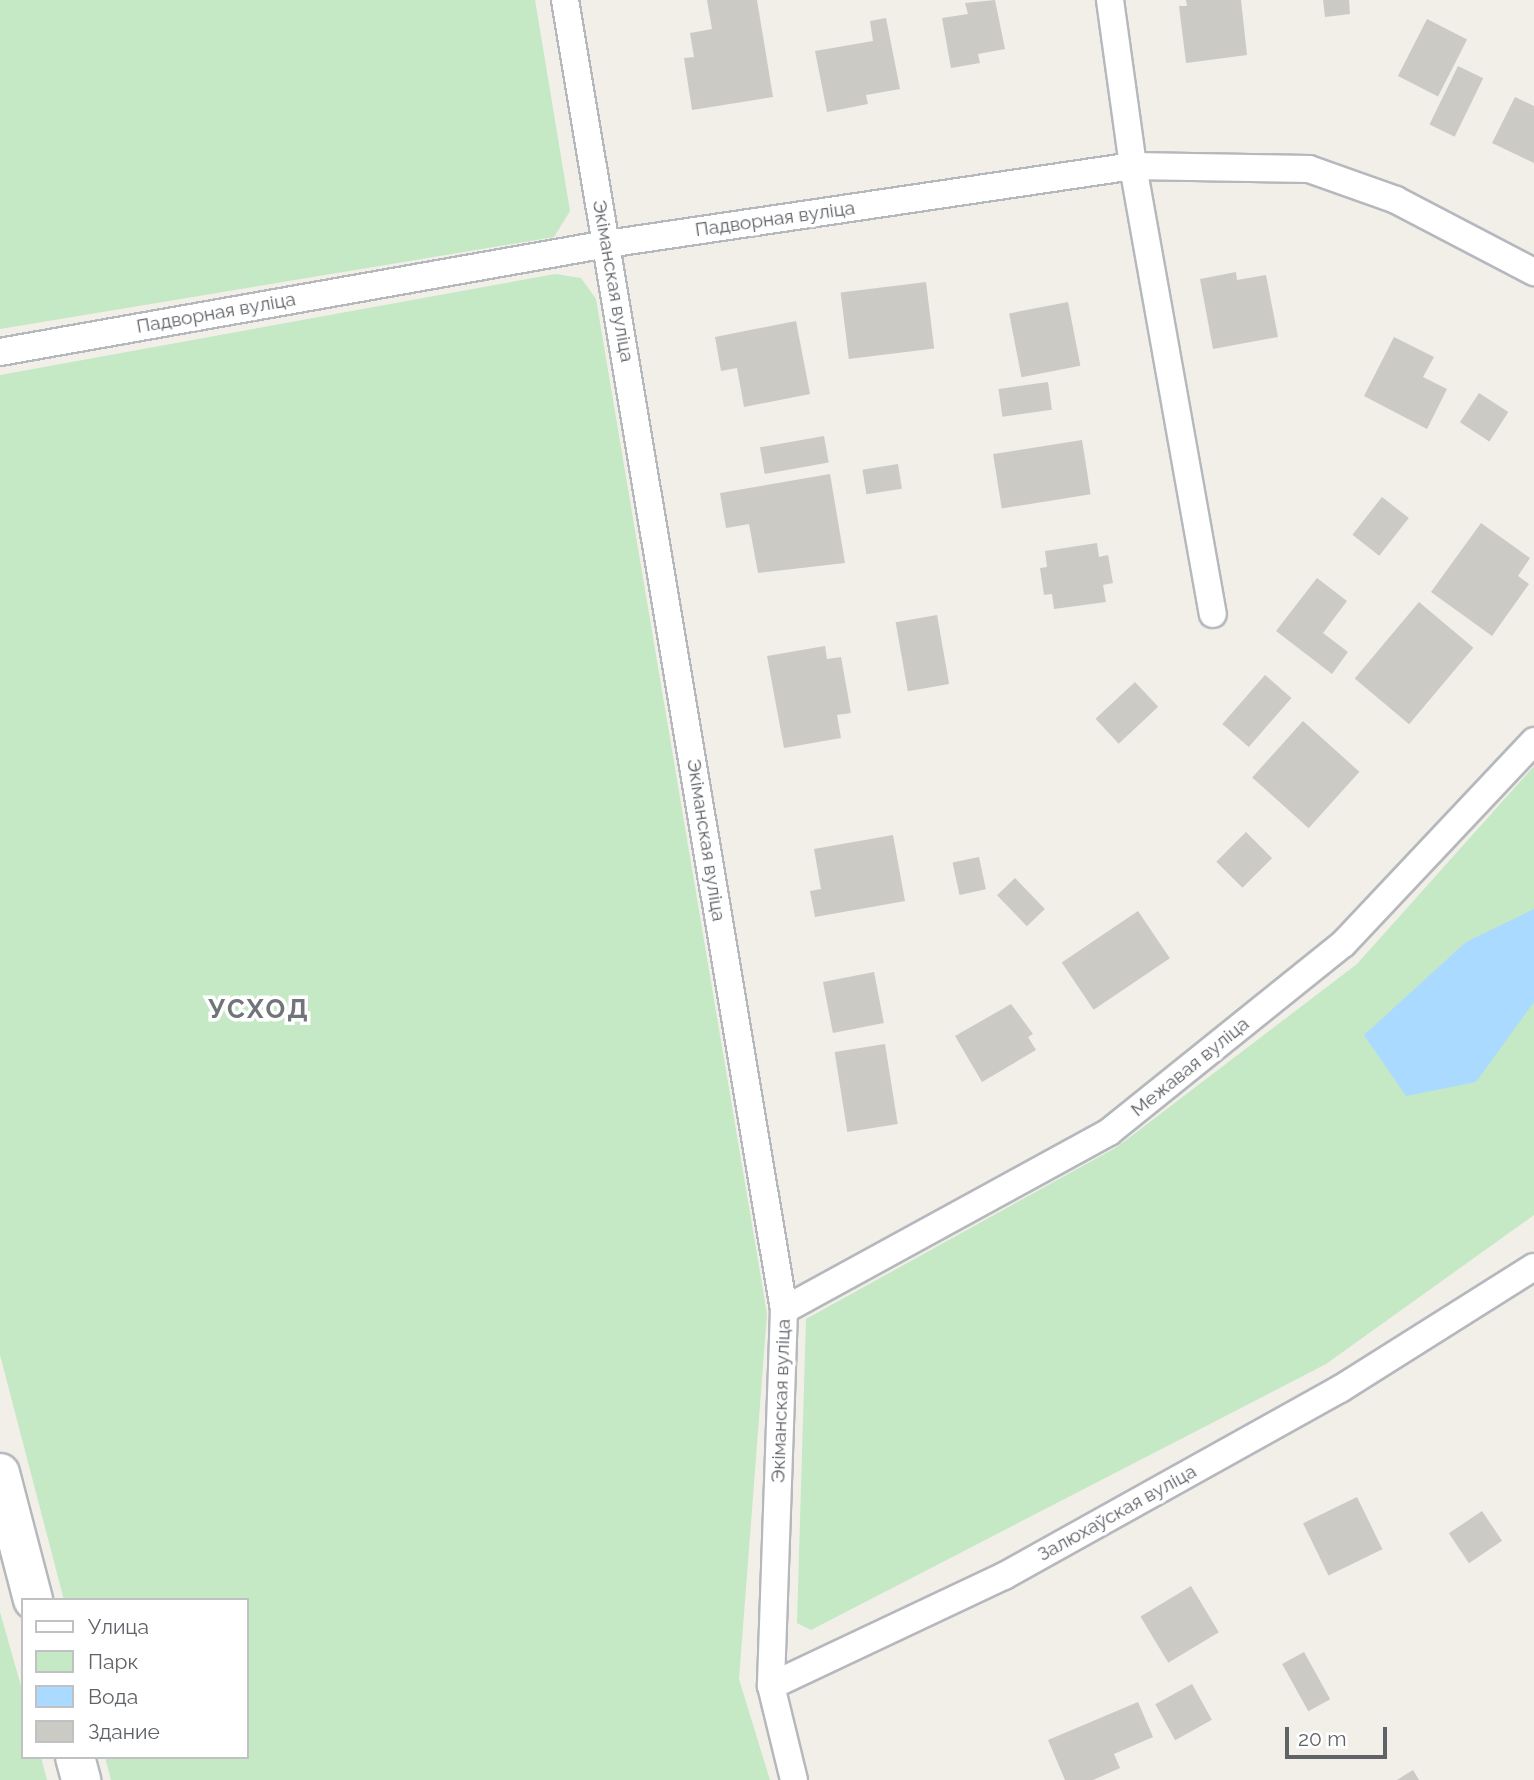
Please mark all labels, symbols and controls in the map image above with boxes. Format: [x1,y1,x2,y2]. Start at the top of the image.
street label: Падворная вуліца [694,197,856,241]
street label: Экіманская вуліца [588,198,638,364]
street label: Падворная вуліца [135,288,297,338]
street label: Экіманская вуліца [682,757,730,923]
district label: УСХОД [209,994,309,1026]
street label: Межавая вуліца [1126,1013,1254,1121]
street label: Экіманская вуліца [767,1318,795,1484]
street label: Залюхаўская вуліца [1034,1460,1200,1566]
legend [21,1598,248,1759]
text: Улица [88,1614,149,1639]
text: Парк [88,1649,138,1674]
text: Вода [88,1684,138,1709]
scale bar [1289,1714,1390,1758]
text: Здание [88,1719,160,1744]
text: 20 m [1298,1726,1346,1751]

